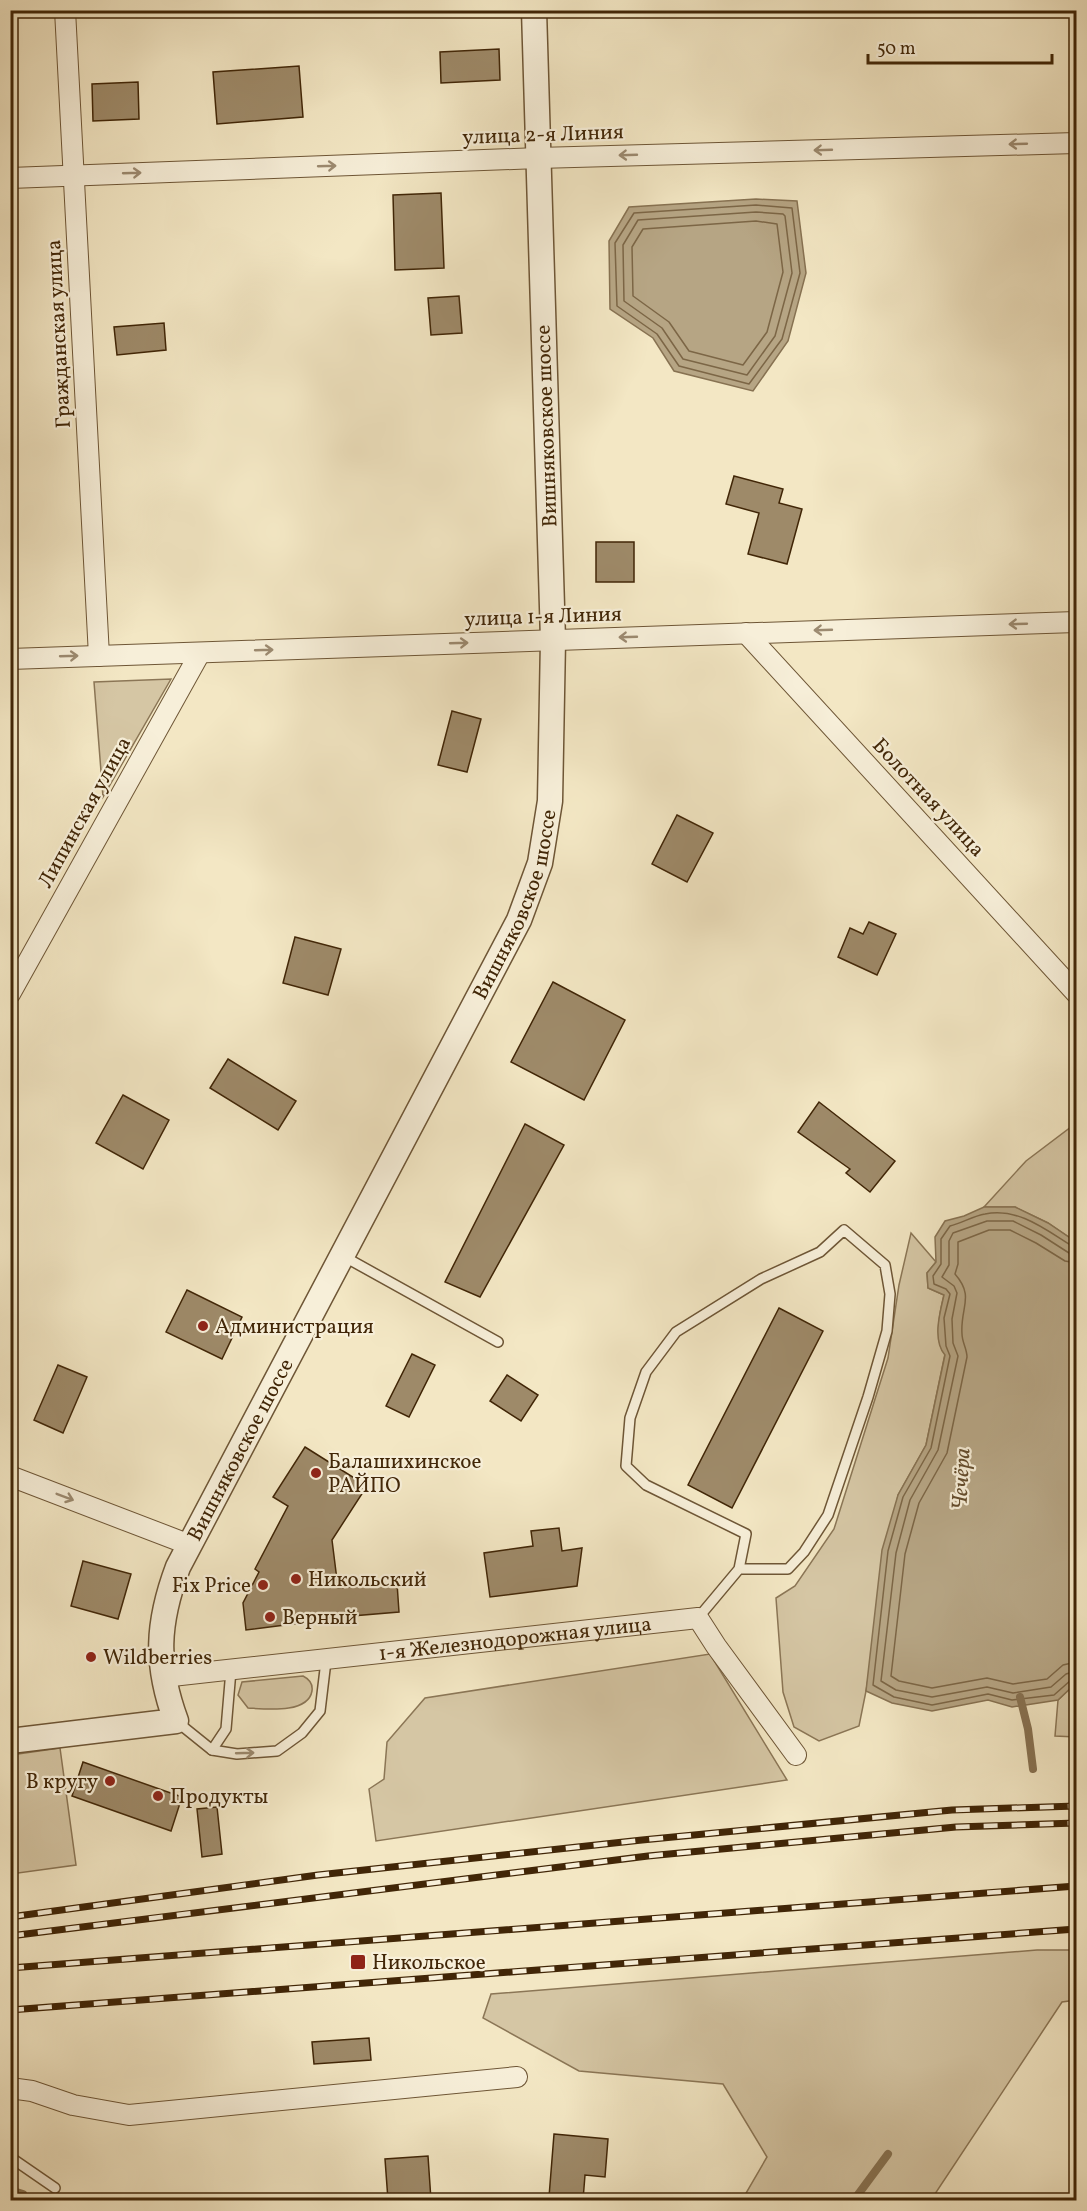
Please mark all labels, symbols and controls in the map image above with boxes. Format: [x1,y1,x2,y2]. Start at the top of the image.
scale bar [868,27,1052,65]
text: 50 m [877,37,916,62]
street label: улица 2-я Линия [462,118,624,153]
one-way arrow [1009,139,1029,150]
one-way arrow [814,144,834,156]
one-way arrow [619,150,639,161]
one-way arrow [316,160,336,172]
one-way arrow [122,168,142,179]
street label: Гражданская улица [40,239,79,429]
street label: Вишняковское шоссе [529,324,566,528]
street label: улица 1-я Линия [464,600,622,635]
one-way arrow [1009,618,1029,629]
one-way arrow [814,625,834,636]
one-way arrow [619,632,639,643]
one-way arrow [448,638,468,649]
one-way arrow [253,645,273,656]
one-way arrow [58,651,78,662]
street label: Липинская улица [32,732,139,894]
street label: Болотная улица [865,732,991,864]
street label: Вишняковское шоссе [466,807,564,1005]
place label: Администрация [215,1313,374,1342]
marker: Администрация [196,1319,210,1333]
street label: Вишняковское шоссе [181,1354,301,1547]
water label: Чечёра [945,1447,980,1511]
place label: Балашихинское РАЙПО [328,1448,482,1501]
marker: Балашихинское РАЙПО [309,1466,323,1480]
one-way arrow [55,1493,74,1504]
place label: Никольский [308,1566,427,1595]
place label: Fix Price [172,1572,251,1601]
marker: Никольский [289,1572,303,1586]
marker: Fix Price [256,1578,270,1592]
place label: Верный [282,1604,358,1633]
marker: Верный [263,1610,277,1624]
street label: 1-я Железнодорожная улица [377,1610,653,1669]
place label: Wildberries [103,1644,212,1673]
marker: Wildberries [84,1650,98,1664]
one-way arrow [234,1747,254,1759]
place label: В кругу [26,1768,99,1797]
marker: В кругу [103,1774,117,1788]
place label: Продукты [170,1783,269,1812]
marker: Продукты [151,1789,165,1803]
place label: Никольское [372,1949,486,1978]
marker: Никольское [349,1953,367,1971]

